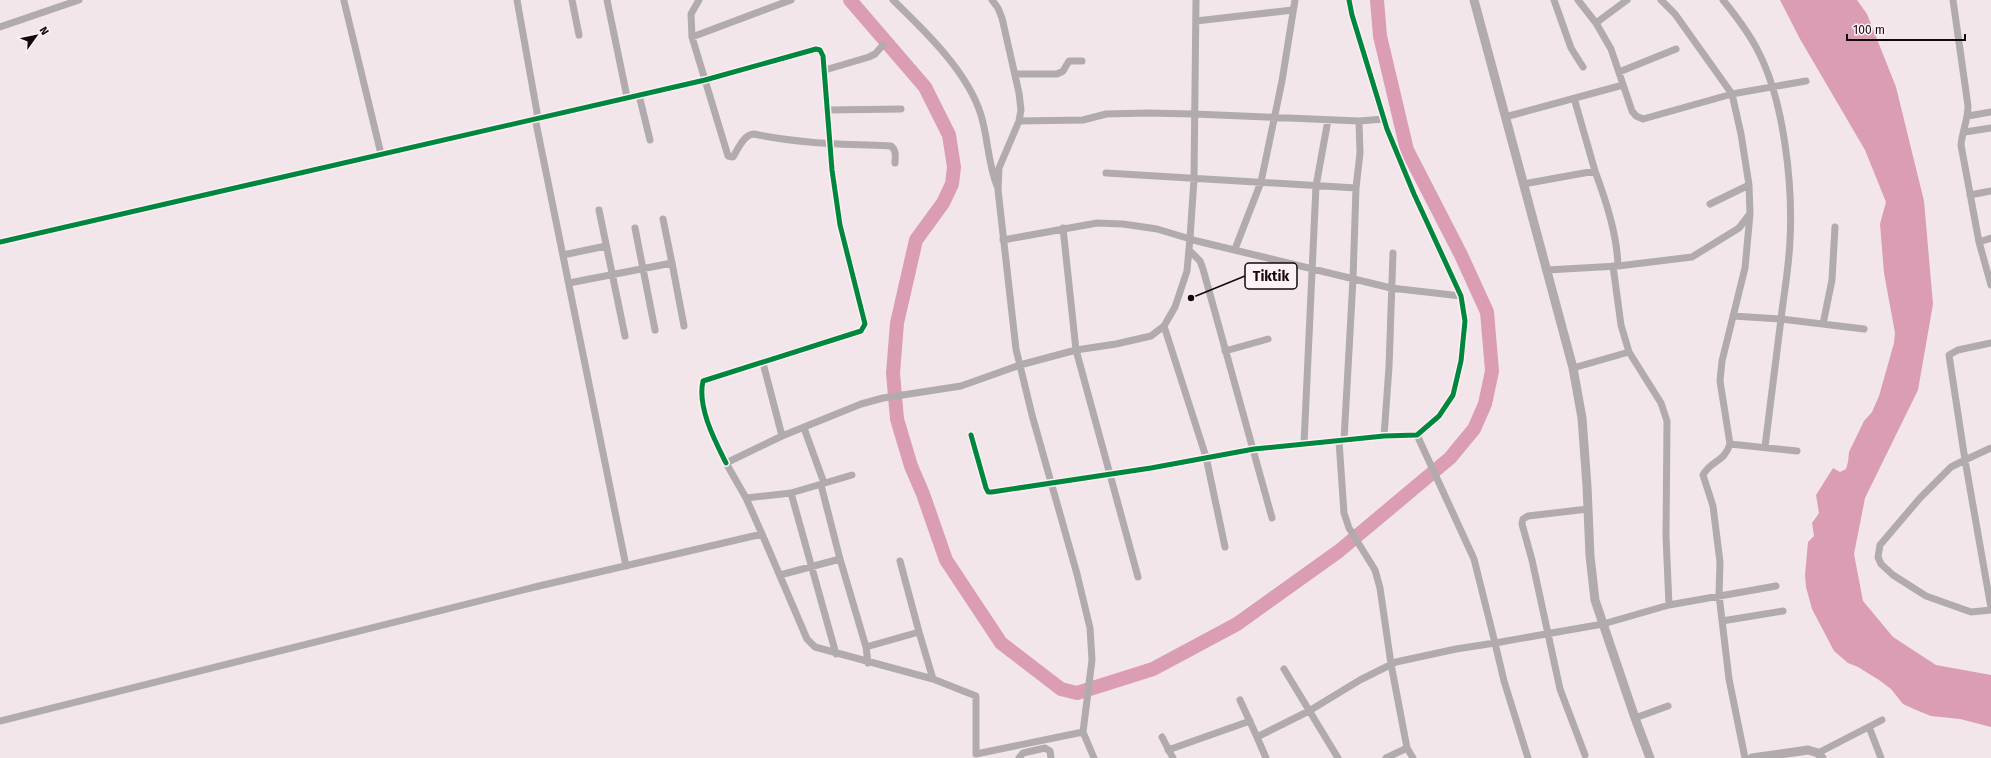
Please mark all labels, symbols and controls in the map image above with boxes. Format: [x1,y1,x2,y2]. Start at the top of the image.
north arrow [16,16,56,56]
scale bar [1847,16,1965,42]
text: 100 m [1853,23,1885,37]
text: N [37,24,51,37]
callout: Tiktik [1245,263,1297,289]
text: Tiktik [1253,268,1289,285]

